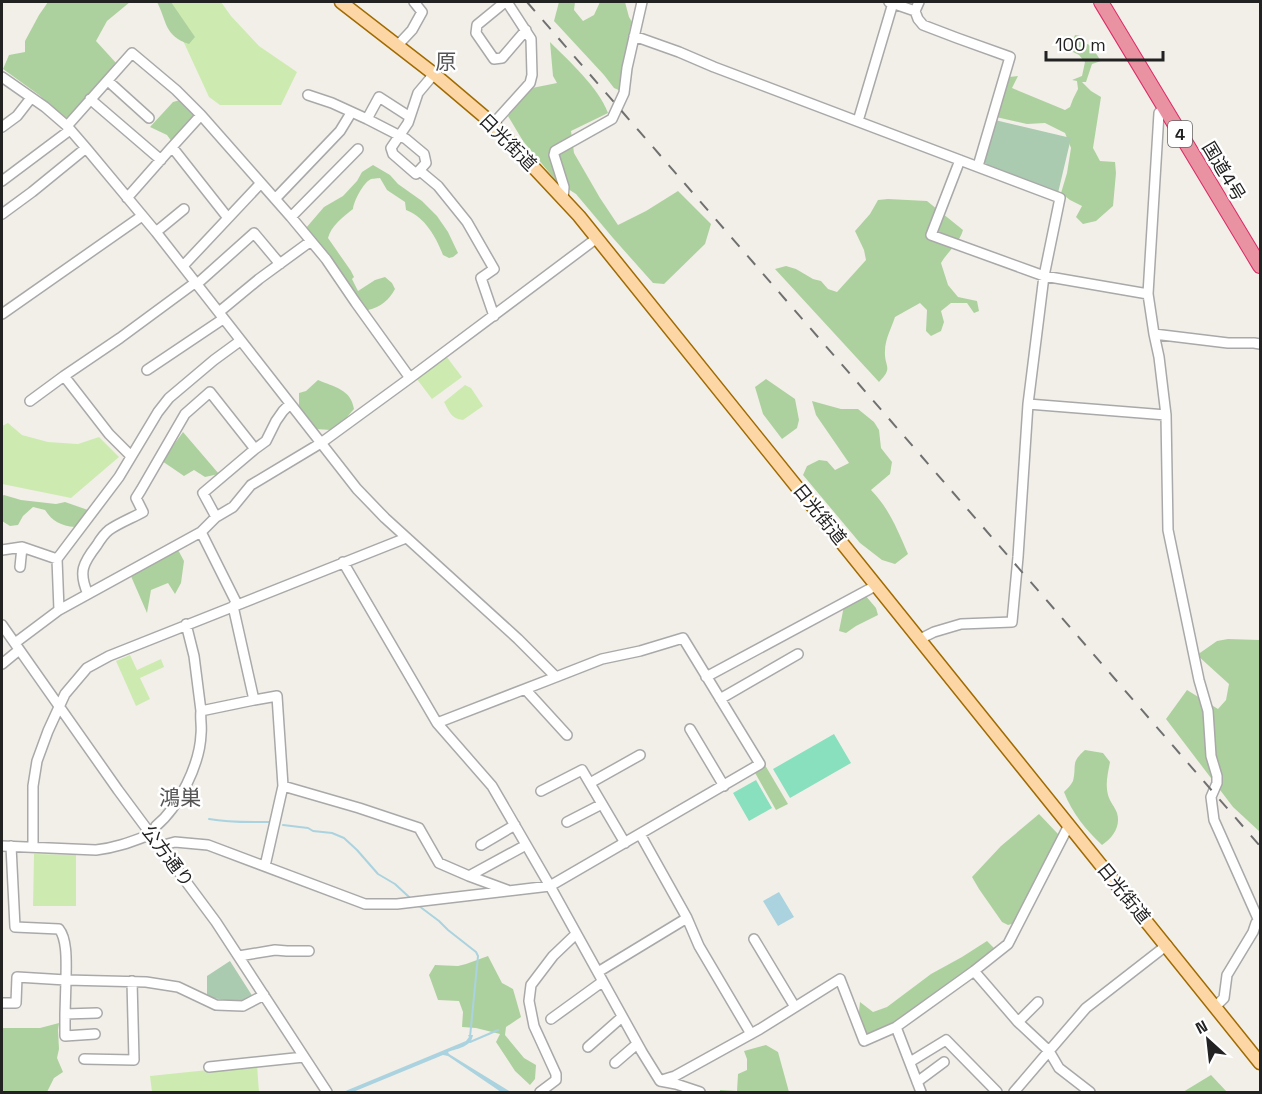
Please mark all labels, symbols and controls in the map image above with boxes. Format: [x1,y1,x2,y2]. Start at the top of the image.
scale bar [1046,24,1163,62]
text: 100 m [1055,33,1106,56]
district label: 原 [436,48,457,75]
street label: 日光街道 [474,108,542,176]
road number: 4 [1168,121,1192,147]
street label: 国道4号 [1197,137,1251,205]
street label: 日光街道 [788,479,852,549]
district label: 鴻巣 [159,784,201,811]
street label: 公方通り [137,820,199,892]
street label: 日光街道 [1092,858,1156,928]
north arrow [1178,1010,1238,1070]
text: N [1192,1015,1211,1039]

